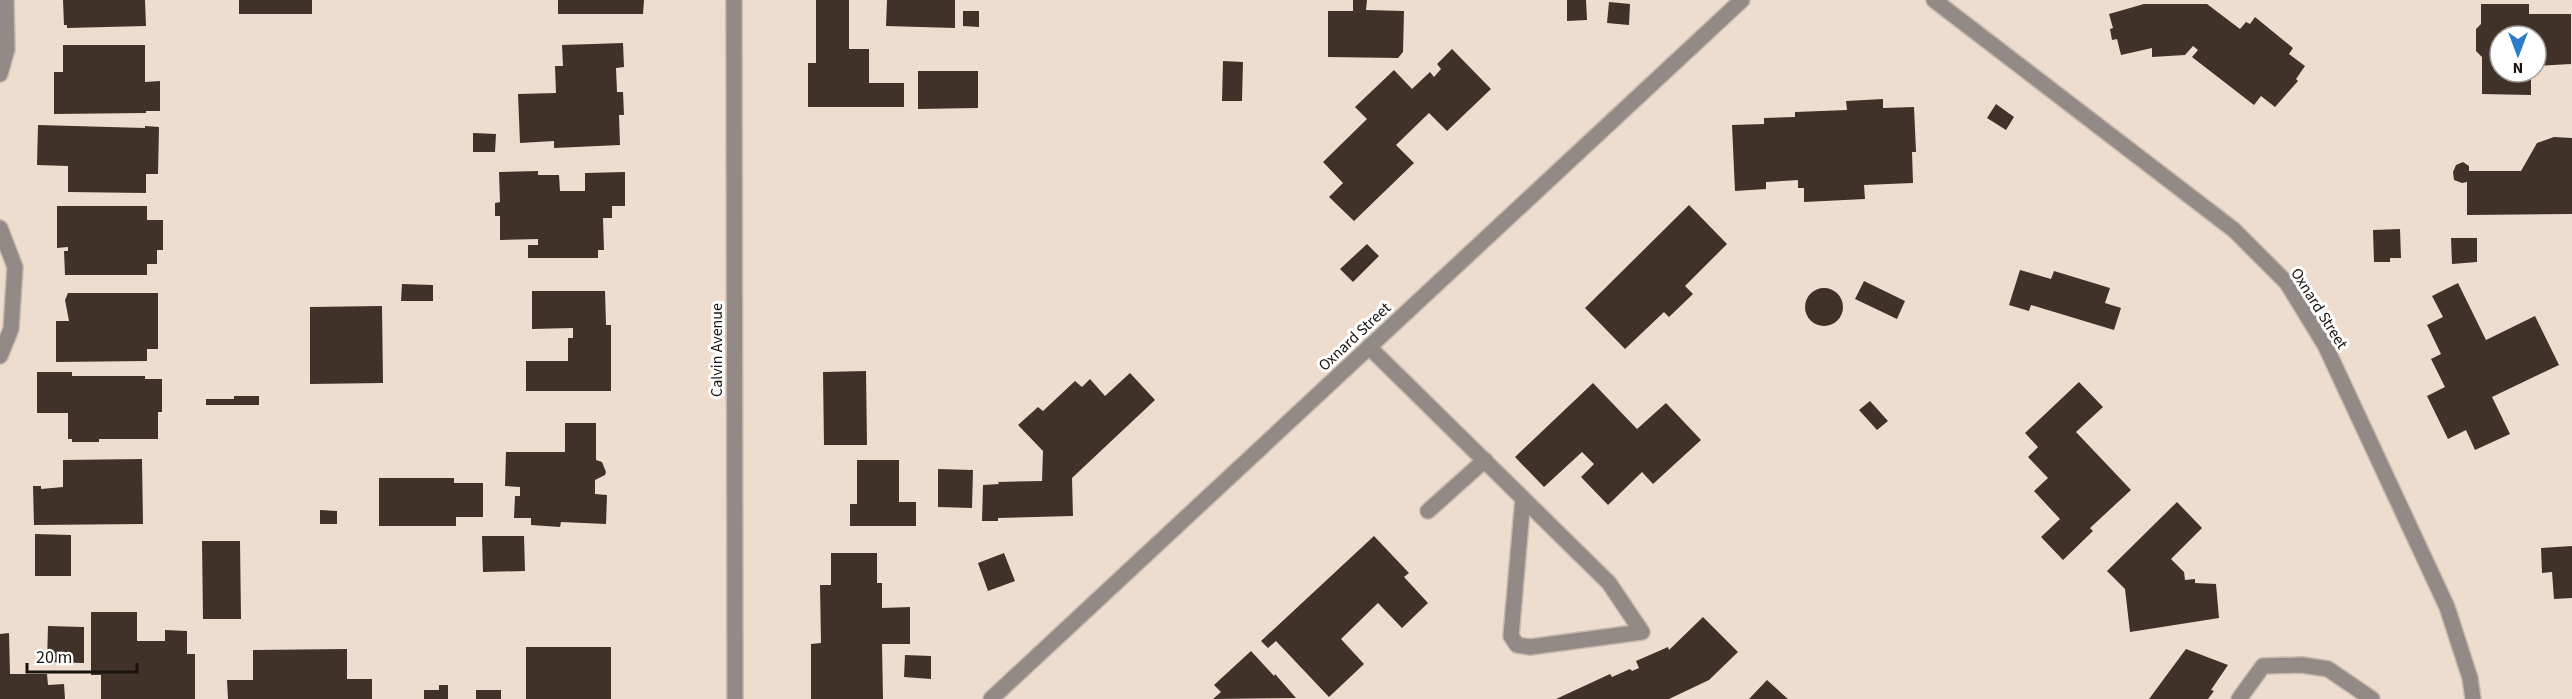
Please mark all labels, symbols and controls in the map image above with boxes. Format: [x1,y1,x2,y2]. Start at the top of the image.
north arrow [2488,24,2548,84]
text: N [2513,57,2523,79]
street label: Oxnard Street [2285,264,2353,354]
street label: Oxnard Street [1314,297,1396,376]
street label: Calvin Avenue [706,303,728,397]
scale bar [27,636,136,674]
text: 20 m [36,645,72,670]

